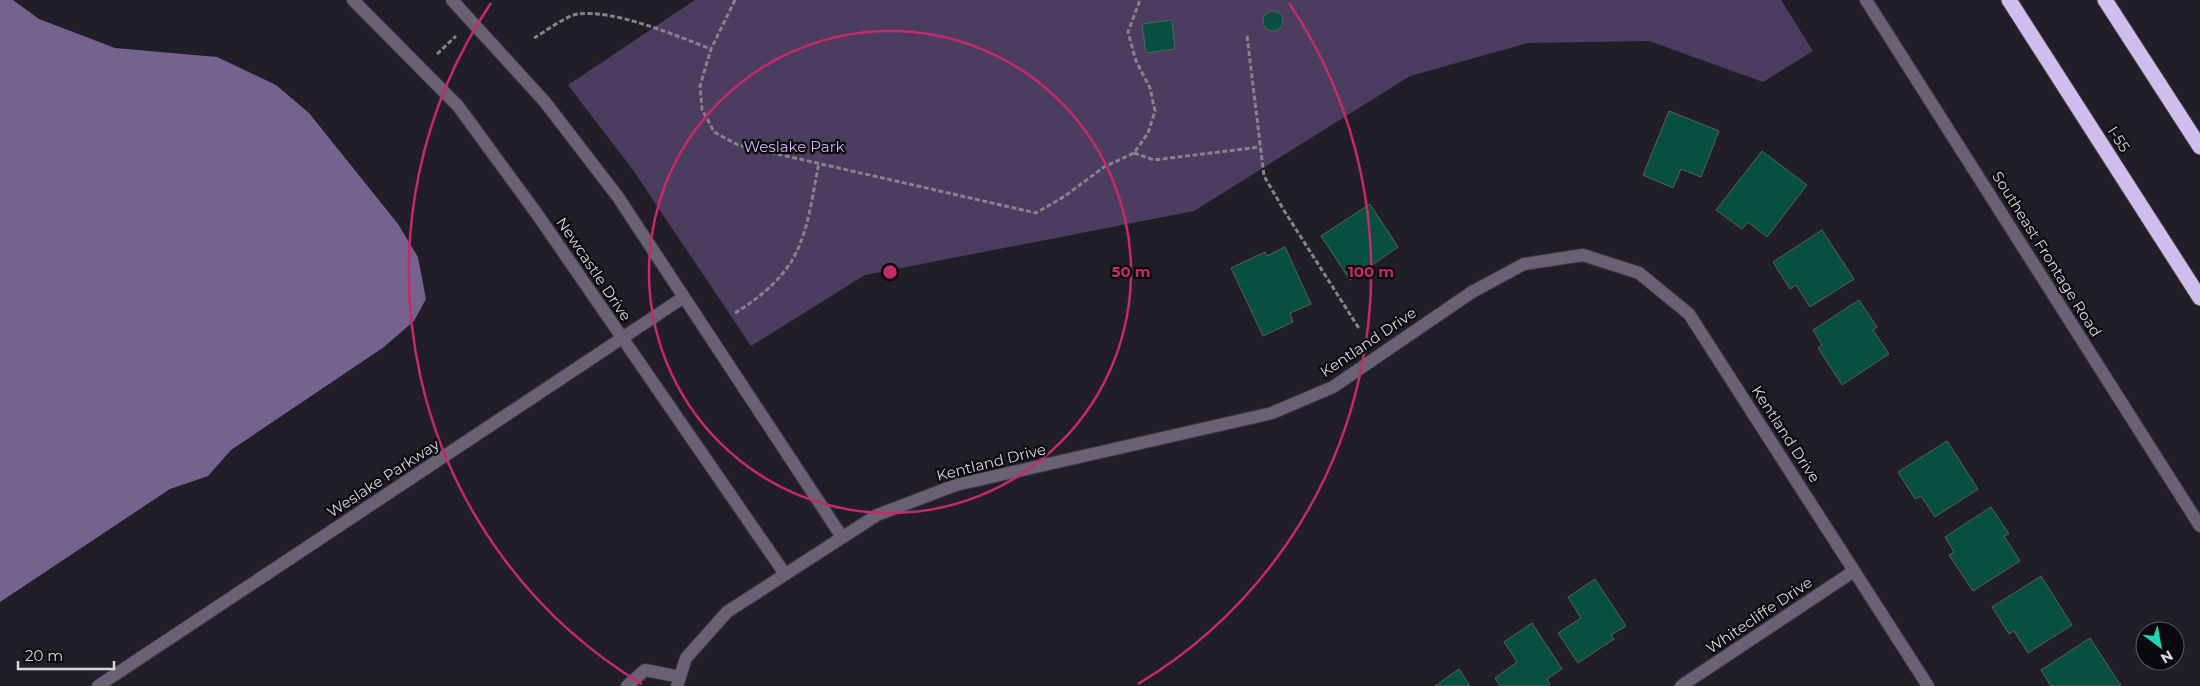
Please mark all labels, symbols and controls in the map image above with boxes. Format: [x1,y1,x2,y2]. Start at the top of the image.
street label: I-55 [2104,122,2134,156]
park label: Weslake Park [743,137,845,156]
street label: Southeast Frontage Road [1988,168,2106,340]
street label: Newcastle Drive [552,213,636,325]
text: 50 m [1111,262,1151,281]
text: 100 m [1348,262,1394,281]
centre of rings [881,263,899,281]
street label: Kentland Drive [1316,303,1420,381]
street label: Kentland Drive [1748,382,1824,486]
street label: Weslake Parkway [323,434,443,521]
street label: Kentland Drive [934,439,1048,485]
street label: Whitecliffe Drive [1702,572,1816,658]
north arrow [2135,621,2185,671]
scale bar [18,638,114,670]
text: 20 m [25,646,63,665]
text: N [2157,646,2176,668]

